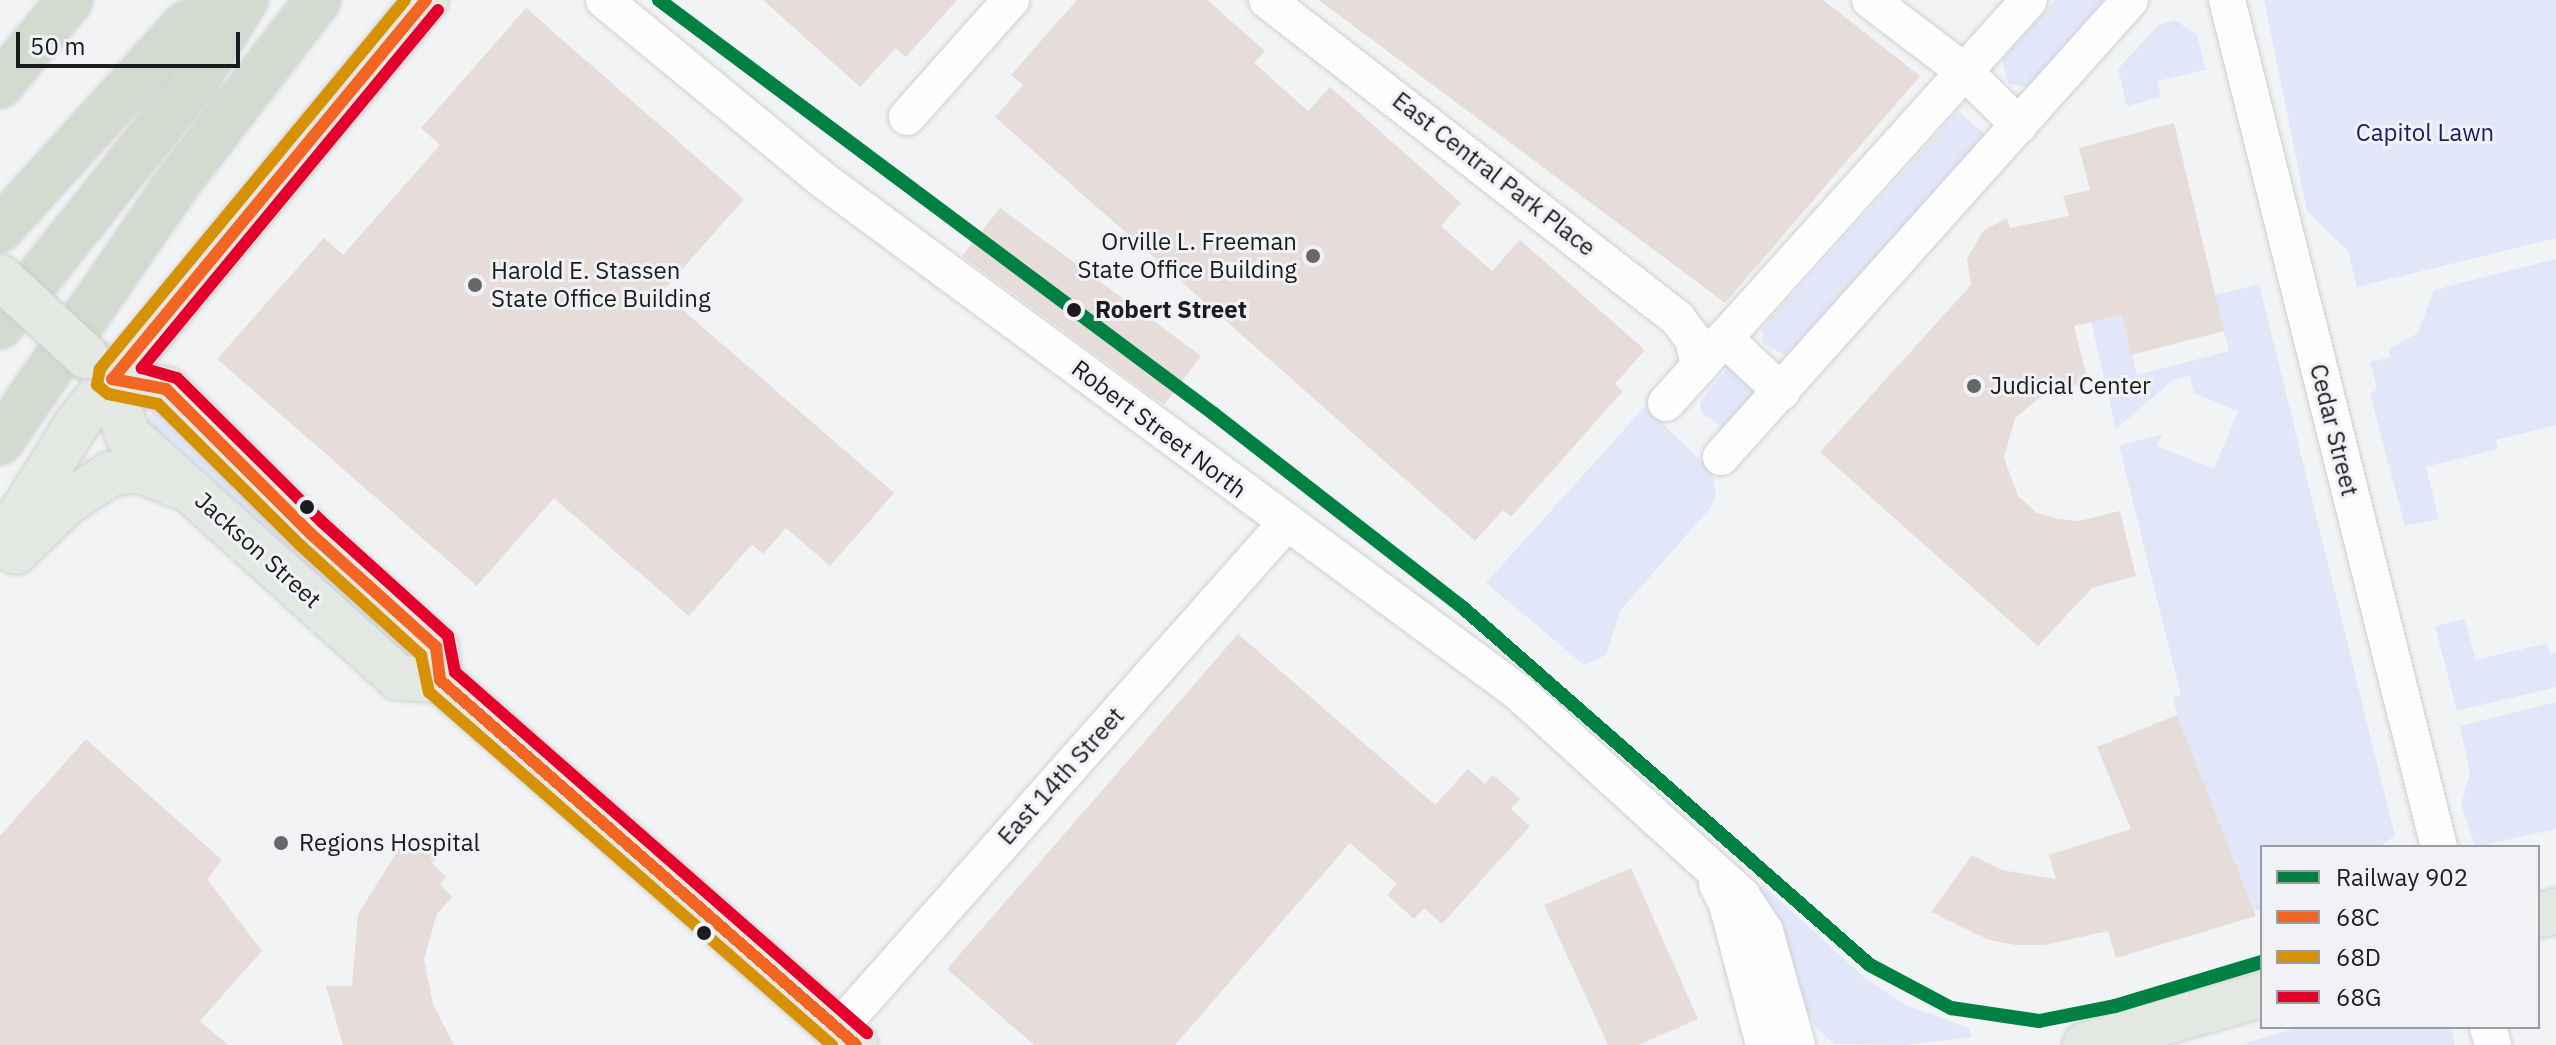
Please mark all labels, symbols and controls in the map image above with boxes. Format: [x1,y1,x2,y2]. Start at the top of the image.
scale bar [20,16,244,66]
text: 50 m [30,30,85,62]
street label: East Central Park Place [1387,86,1601,262]
park label: Capitol Lawn [2356,119,2494,147]
place label: Orville L. Freeman State Office Building [1077,228,1297,284]
marker: Orville L. Freeman State Office Building [1304,247,1322,265]
place label: Harold E. Stassen State Office Building [491,257,711,313]
marker: Harold E. Stassen State Office Building [466,276,484,294]
marker: Robert Street [1060,296,1088,324]
place label: Robert Street [1095,296,1247,324]
street label: Robert Street North [1066,354,1252,504]
street label: Cedar Street [2304,361,2364,499]
place label: Judicial Center [1990,372,2151,400]
marker: Judicial Center [1965,377,1983,395]
street label: Jackson Street [189,486,327,614]
unlabelled marker [299,499,315,515]
street label: East 14th Street [992,701,1130,851]
place label: Regions Hospital [299,829,480,857]
marker: Regions Hospital [270,832,292,854]
legend [2260,845,2540,1029]
text: Railway 902 [2336,861,2468,893]
text: 68C [2336,901,2380,933]
unlabelled marker [696,925,712,941]
text: 68D [2336,941,2381,973]
text: 68G [2336,981,2381,1013]

